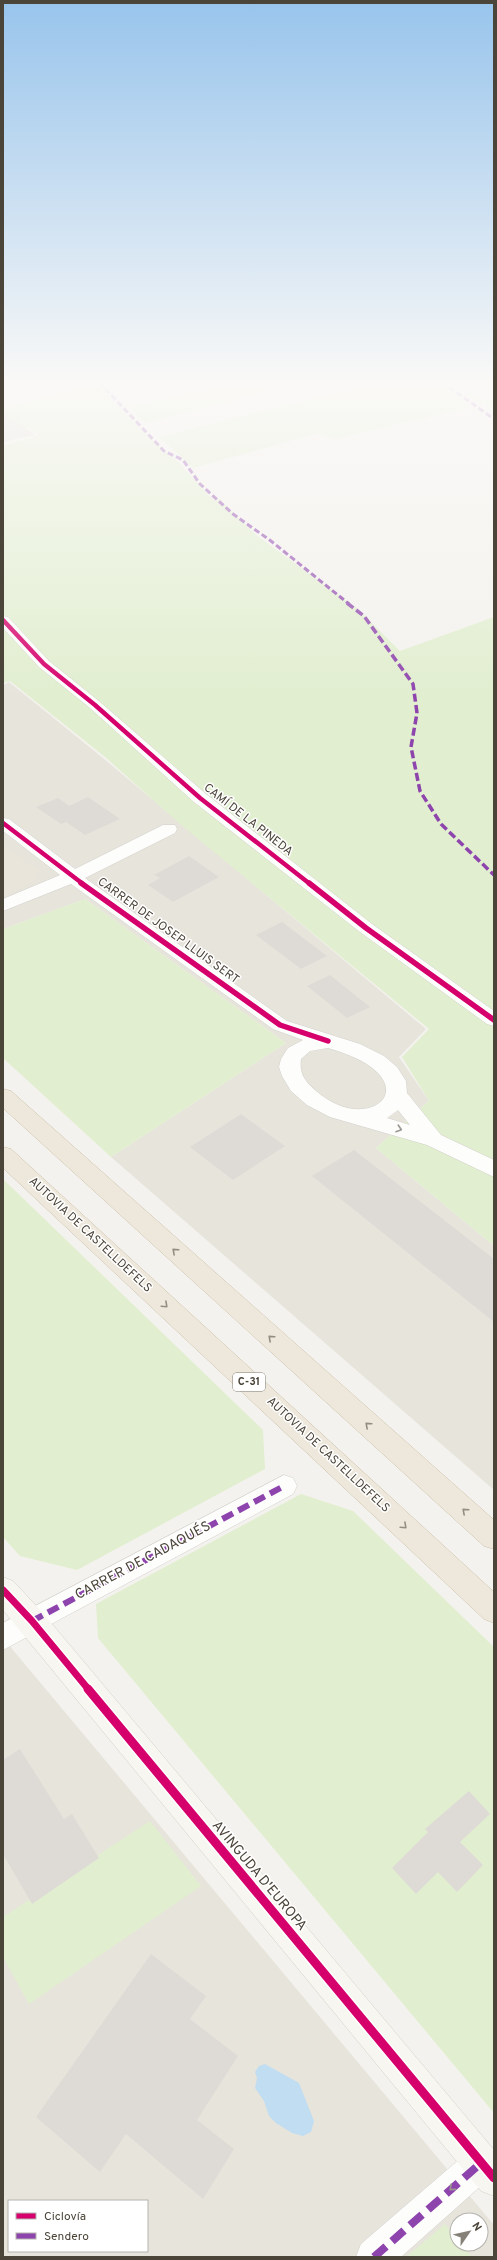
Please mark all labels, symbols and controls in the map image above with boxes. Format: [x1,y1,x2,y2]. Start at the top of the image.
street label: CAMÍ DE LA PINEDA [200,780,296,860]
street label: CARRER DE JOSEP LLUIS SERT [94,874,242,988]
one-way arrow [395,1124,402,1133]
street label: AUTOVIA DE CASTELLDEFELS [25,1174,155,1296]
one-way arrow [172,1249,179,1256]
one-way arrow [161,1300,168,1307]
one-way arrow [269,1335,276,1342]
road number: C-31 [233,1373,265,1391]
street label: AUTOVIA DE CASTELLDEFELS [263,1394,393,1516]
one-way arrow [365,1422,373,1429]
one-way arrow [462,1509,470,1516]
street label: CARRER DE CADAQUÉS [72,1517,214,1604]
one-way arrow [399,1522,407,1529]
street label: AVINGUDA D'EUROPA [208,1817,310,1935]
one-way arrow [449,2184,456,2191]
legend [8,2200,148,2252]
text: Ciclovía [44,2209,86,2225]
north arrow [449,2212,489,2252]
text: N [468,2220,484,2234]
text: Sendero [44,2229,89,2245]

